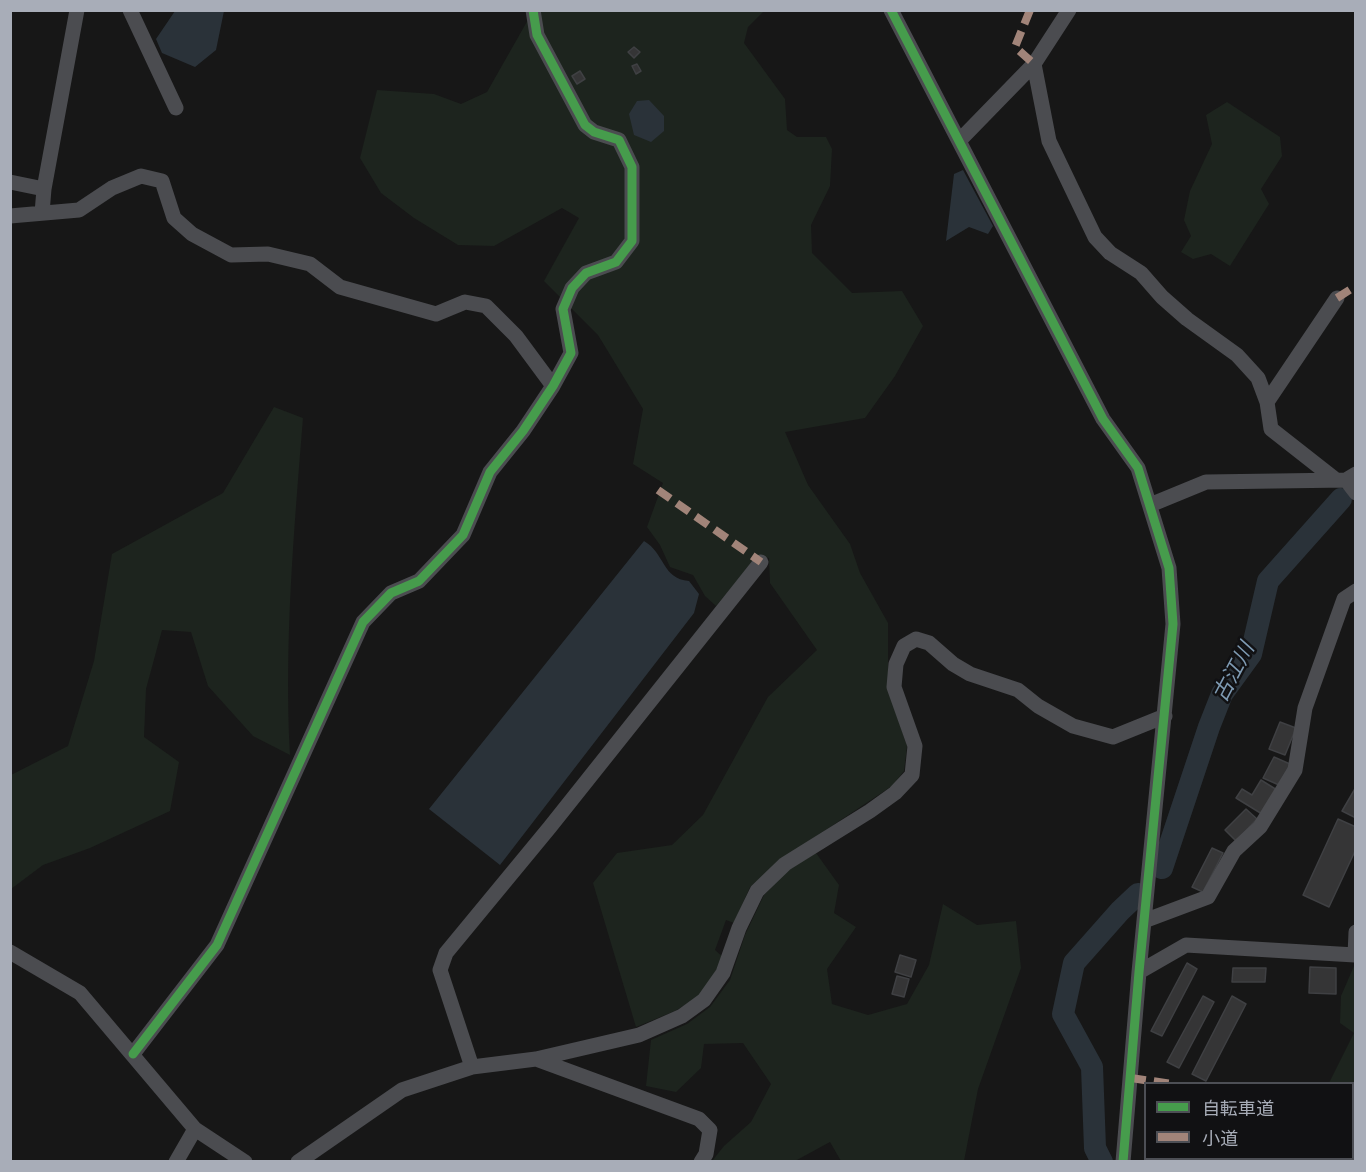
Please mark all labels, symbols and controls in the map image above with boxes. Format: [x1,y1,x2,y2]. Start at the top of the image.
water label: 古江川 [1209,639,1261,707]
legend [1144,1082,1354,1160]
text: 自転車道 [1202,1097,1274,1121]
text: 小道 [1202,1127,1238,1151]

